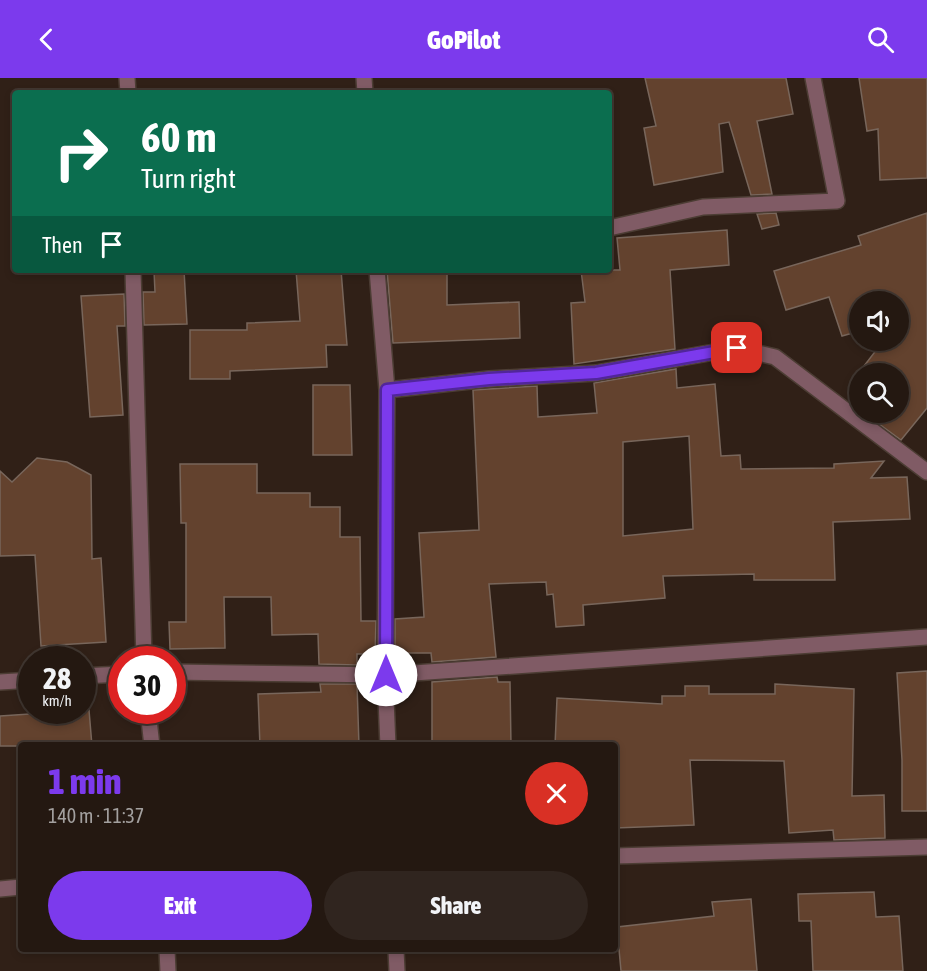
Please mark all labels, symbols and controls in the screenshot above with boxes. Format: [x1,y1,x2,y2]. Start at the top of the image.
icon: back [30,23,63,56]
icon: search [864,23,897,56]
text: GoPilot [427,24,500,55]
text: 60 m [141,113,216,161]
icon: right [42,114,120,192]
text: Turn right [141,163,236,194]
icon: arrive [95,228,128,261]
text: Then [42,232,83,258]
map controls [849,291,909,423]
button: sound [849,291,909,351]
pin [711,322,762,373]
icon: arrive [720,331,753,364]
button: search [849,363,909,423]
position arrow [354,643,418,707]
speed limit sign: 30 [108,646,186,724]
text: 28 [43,661,71,695]
text: km/h [42,692,72,709]
text: 1 min [48,760,122,802]
button: close [525,762,588,825]
text: 140 m · 11:37 [48,804,144,827]
button: Exit [48,871,312,940]
button: Share [324,871,588,940]

